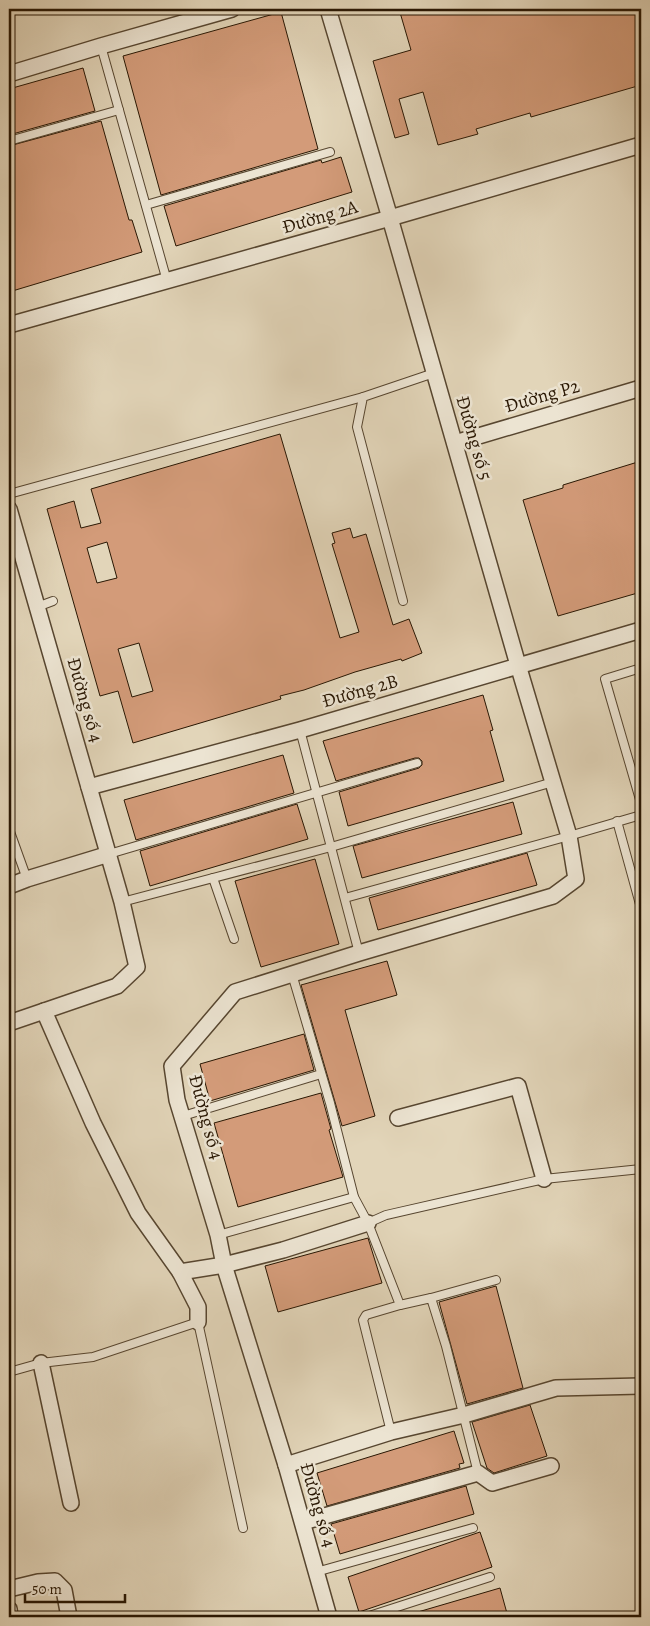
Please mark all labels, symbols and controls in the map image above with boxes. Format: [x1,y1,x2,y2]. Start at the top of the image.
street label: Đường 2A [279,194,362,240]
street label: Đường P2 [501,373,583,419]
street label: Đường số 5 [450,393,498,483]
street label: Đường số 4 [61,655,110,746]
street label: Đường 2B [319,668,401,714]
street label: Đường số 4 [182,1072,230,1163]
street label: Đường số 4 [294,1460,343,1551]
scale bar [25,1571,125,1603]
text: 50 m [32,1579,62,1599]

